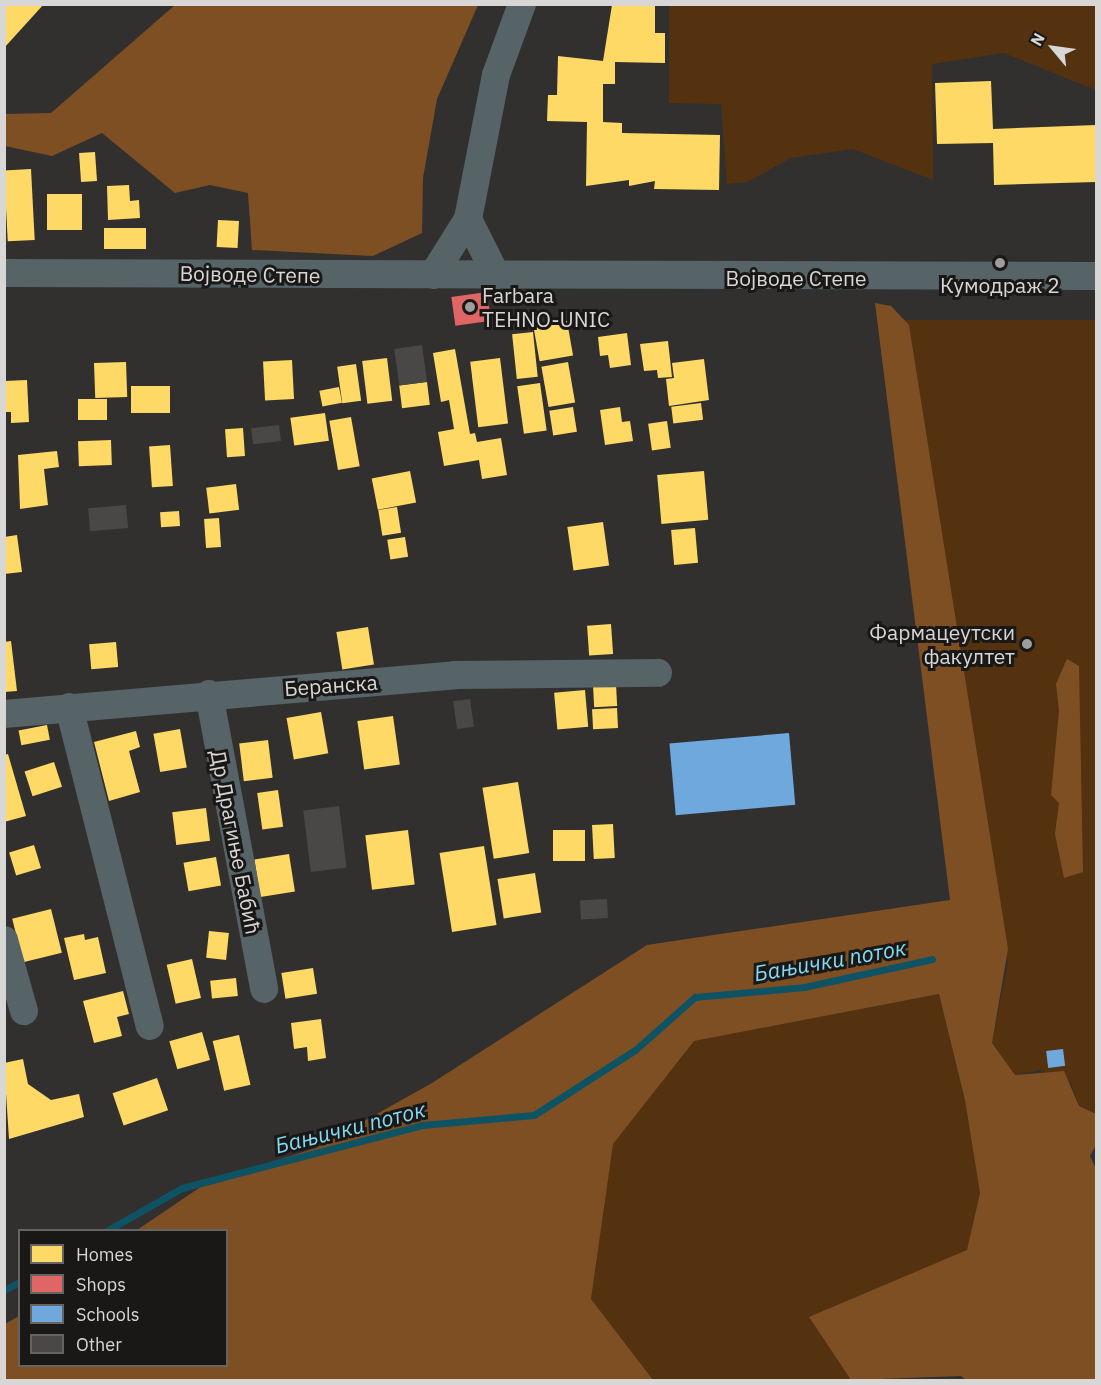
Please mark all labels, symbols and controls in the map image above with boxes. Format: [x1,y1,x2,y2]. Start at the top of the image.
north arrow [1023,18,1083,78]
text: N [1026,29,1049,49]
marker: Кумодраж 2 [993,256,1007,270]
street label: Војводе Степе [179,260,321,288]
street label: Војводе Степе [726,265,866,291]
place label: Кумодраж 2 [940,272,1060,298]
place label: Farbara TEHNO-UNIC [482,282,610,332]
marker: Farbara TEHNO-UNIC [463,300,477,314]
place label: Фармацеутски факултет [869,619,1015,669]
marker: Фармацеутски факултет [1020,637,1034,651]
street label: Беранска [283,669,379,701]
street label: Др Драгиње Бабић [206,748,266,936]
water label: Бањички поток [752,934,908,986]
water label: Бањички поток [272,1096,428,1158]
legend [18,1229,228,1367]
text: Homes [76,1243,133,1266]
text: Shops [76,1273,126,1296]
text: Schools [76,1303,140,1326]
text: Other [76,1333,122,1356]

